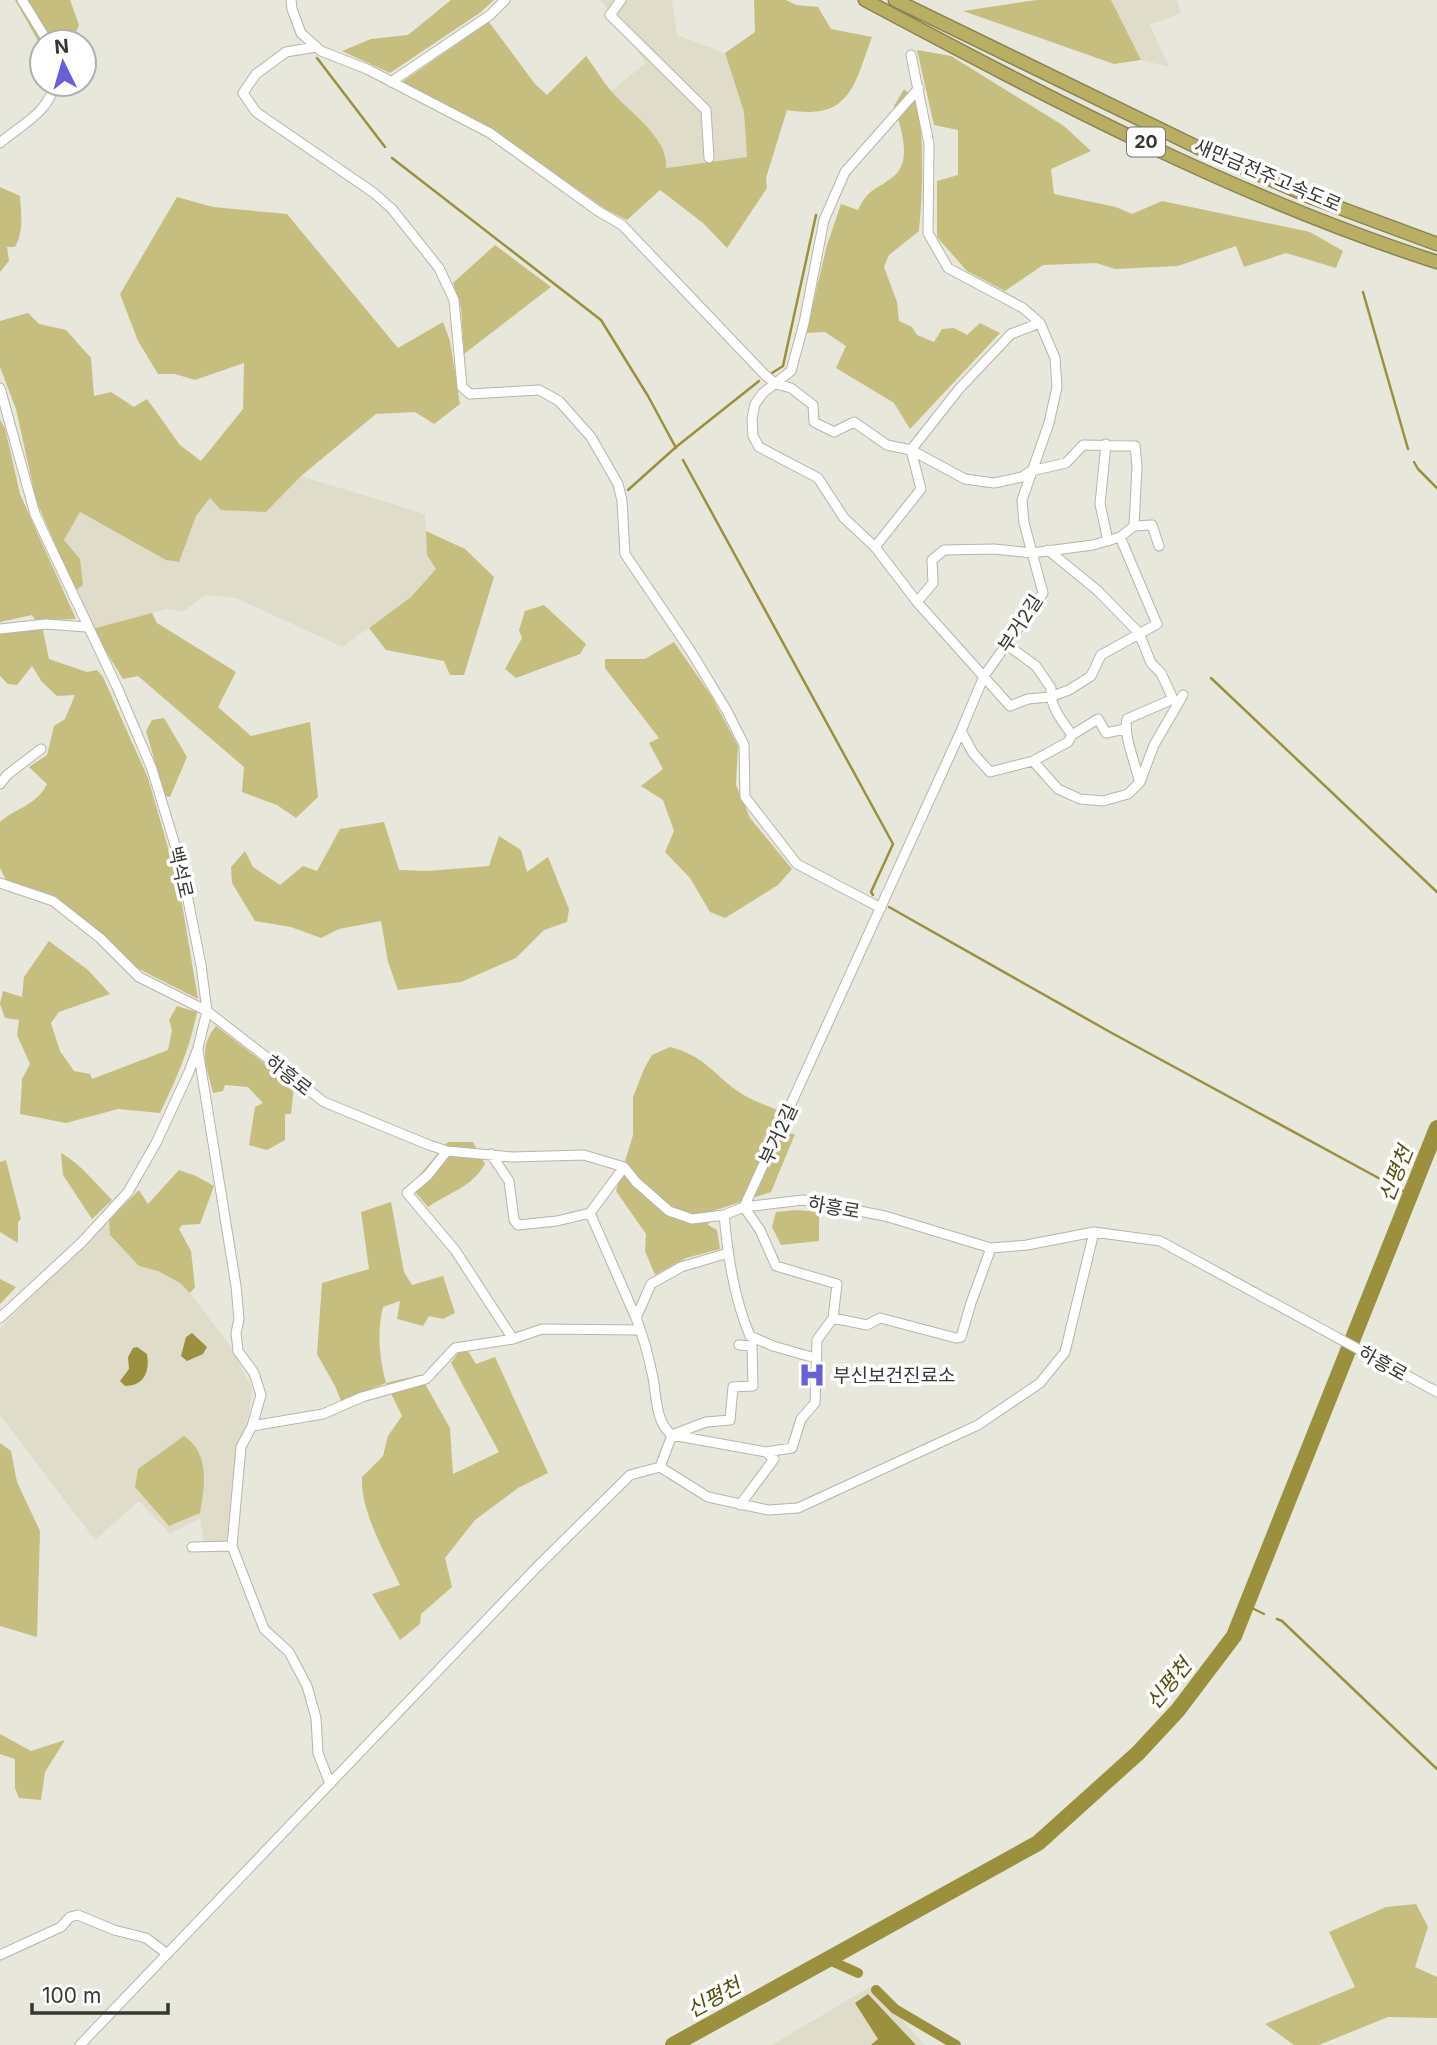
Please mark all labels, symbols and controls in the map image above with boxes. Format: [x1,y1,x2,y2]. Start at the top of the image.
north arrow [28,28,98,98]
text: N [53,34,70,59]
road number: 20 [1127,127,1165,156]
street label: 새만금전주고속도로 [1191,134,1345,217]
street label: 부거2길 [993,590,1048,656]
street label: 백석로 [163,844,198,900]
street label: 하흥로 [261,1050,316,1101]
street label: 부거2길 [755,1100,802,1168]
water label: 신평천 [1373,1140,1419,1205]
street label: 하흥로 [806,1192,862,1223]
street label: 하흥로 [1354,1341,1411,1386]
hospital icon: 부신보건진료소 [797,1360,827,1390]
place label: 부신보건진료소 [833,1364,955,1387]
water label: 신평천 [1141,1651,1198,1714]
water label: 신평천 [682,1971,748,2023]
scale bar [32,1972,168,2016]
text: 100 m [42,1983,101,2008]

